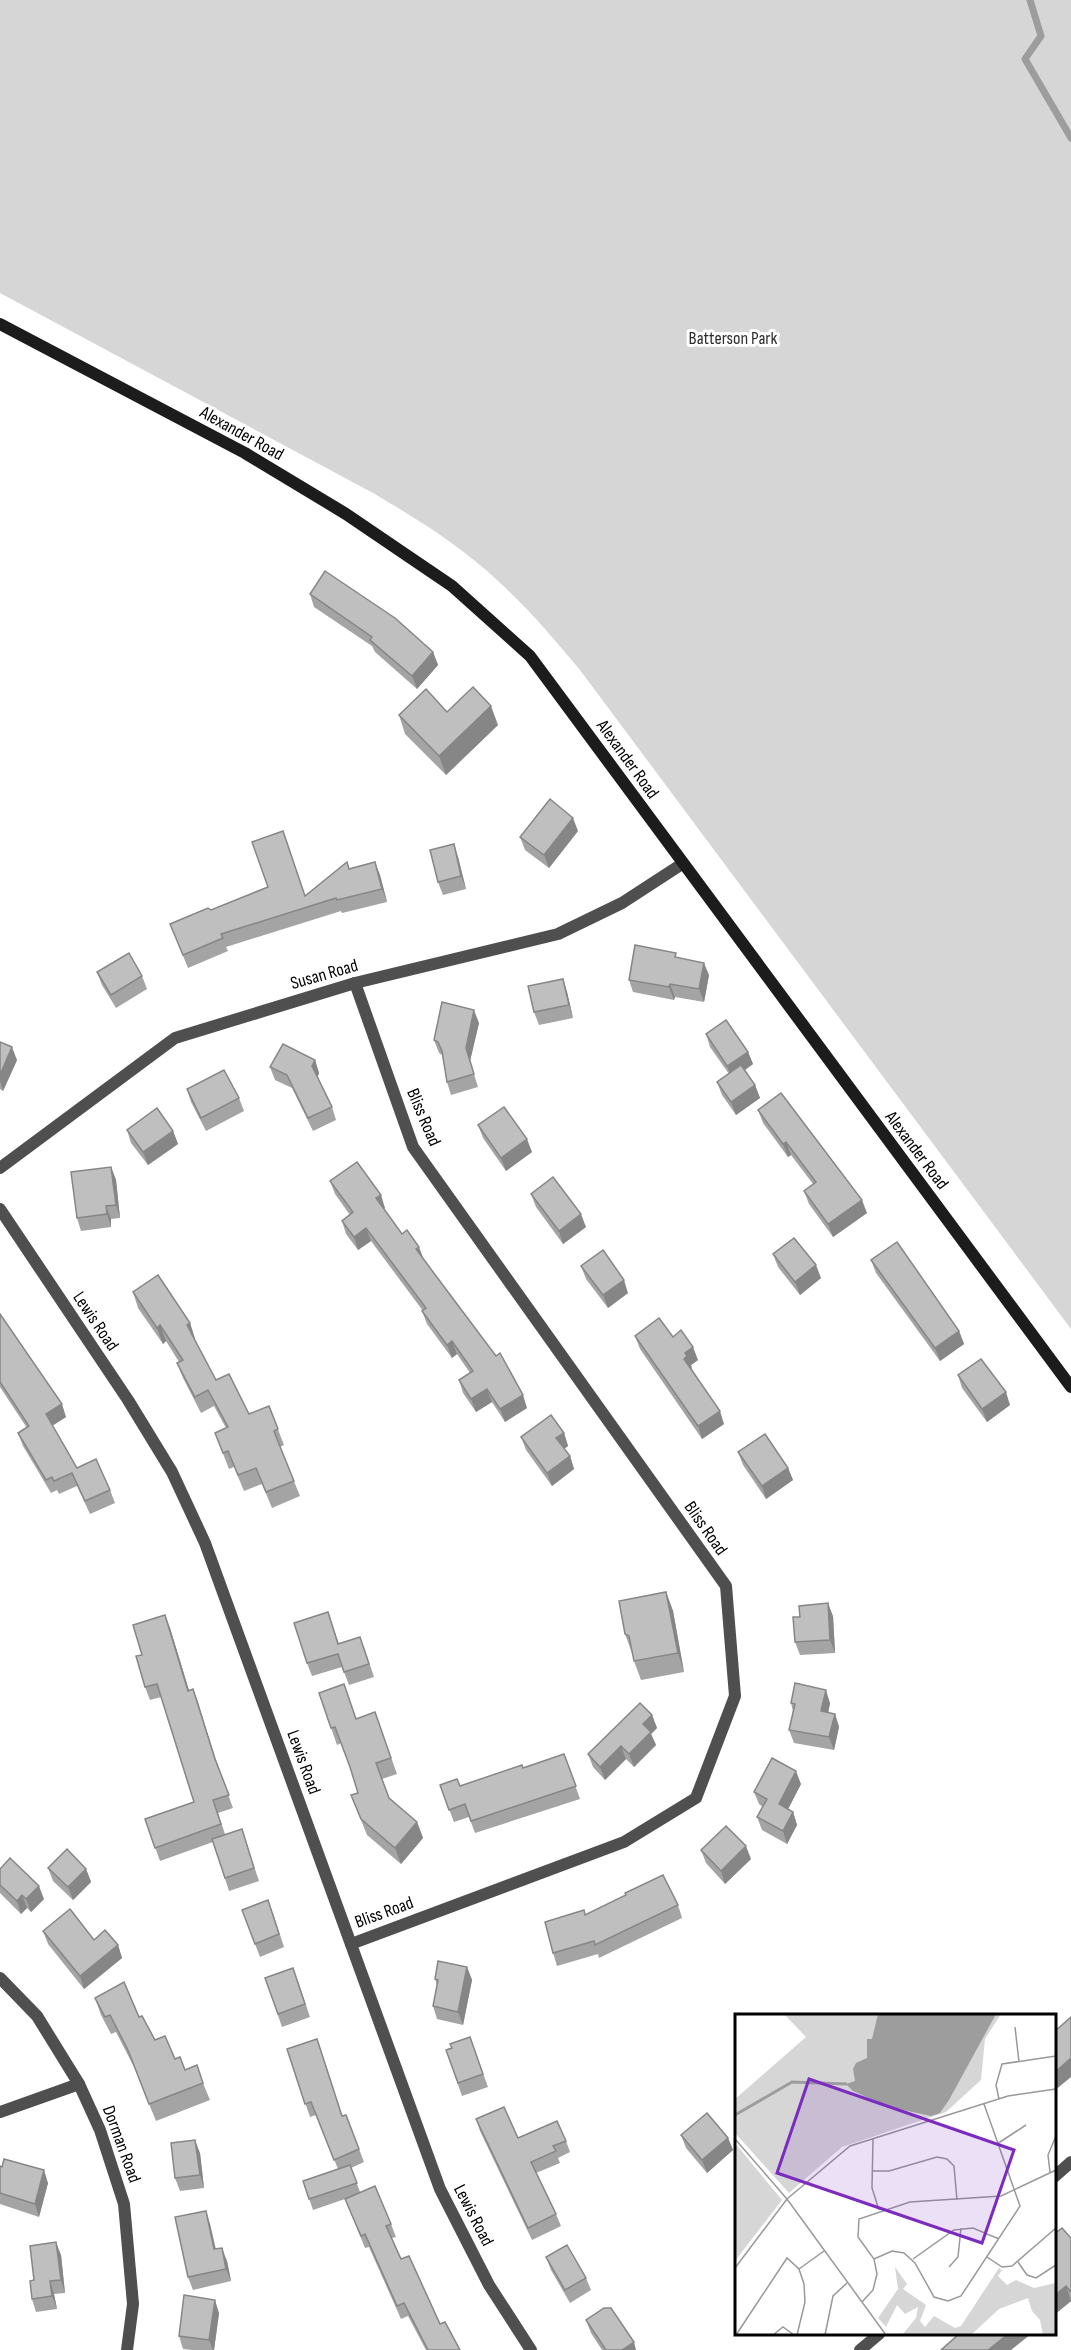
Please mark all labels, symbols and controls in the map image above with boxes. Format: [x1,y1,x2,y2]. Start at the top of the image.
park label: Batterson Park [689,328,778,349]
street label: Alexander Road [195,401,287,465]
street label: Alexander Road [591,715,663,803]
street label: Susan Road [288,955,360,994]
street label: Bliss Road [402,1085,445,1149]
street label: Alexander Road [880,1106,953,1193]
street label: Lewis Road [68,1288,123,1355]
street label: Bliss Road [680,1497,732,1559]
street label: Lewis Road [282,1727,325,1797]
street label: Bliss Road [352,1892,416,1933]
inset map [735,2014,1056,2335]
street label: Dorman Road [98,2103,145,2186]
street label: Lewis Road [449,2181,498,2250]

